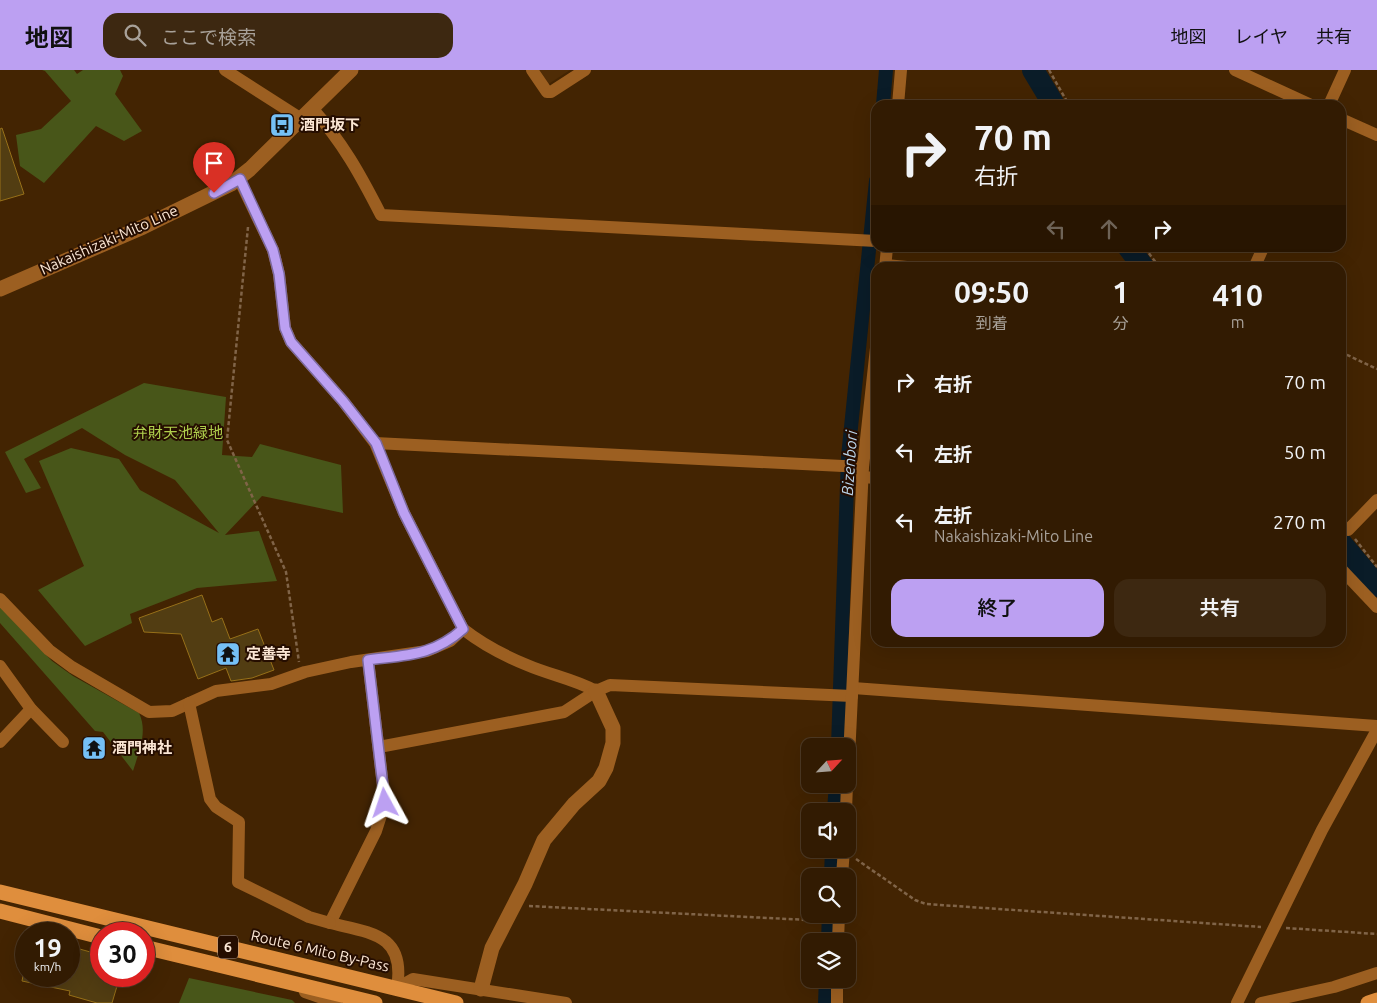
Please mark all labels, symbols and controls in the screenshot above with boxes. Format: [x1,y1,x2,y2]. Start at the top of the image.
search box [103,13,453,58]
icon: search [121,21,149,49]
text: 地図 [25,24,73,51]
text: ここで検索 [161,26,256,48]
text: 地図 [1171,26,1207,46]
text: レイヤ [1235,26,1288,46]
text: 共有 [1316,26,1352,46]
bus stop icon: 酒門坂下 [269,112,295,138]
place label: 酒門坂下 [300,116,360,133]
text: 70 m [974,117,1052,157]
icon: right [891,120,956,185]
pin [193,142,235,193]
icon: arrive [200,149,228,177]
text: 右折 [974,163,1018,188]
street label: Nakaishizaki-Mito Line [37,201,180,278]
icon: left [1042,215,1070,243]
icon: ahead [1095,215,1123,243]
icon: right [1148,215,1176,243]
text: 09:50 [954,275,1029,309]
text: 1 [1112,275,1129,309]
text: 410 [1212,278,1263,312]
text: m [1231,313,1244,331]
text: 到着 [976,314,1008,332]
text: 分 [1113,314,1129,332]
icon: right [891,368,919,396]
text: 70 m [1284,371,1326,393]
text: 右折 [934,373,972,395]
park label: 弁財天池緑地 [133,424,223,441]
water label: Bizenbori [838,429,860,496]
icon: left [891,438,919,466]
text: 50 m [1284,441,1326,463]
text: 左折 [934,443,972,465]
text: 左折 [934,504,972,526]
icon: left [891,508,919,536]
text: 270 m [1273,511,1326,533]
text: Nakaishizaki-Mito Line [934,527,1093,545]
button: 終了 [891,579,1104,637]
button: 共有 [1114,579,1326,637]
temple icon: 定善寺 [215,641,241,667]
place label: 定善寺 [246,645,291,662]
temple icon: 酒門神社 [81,735,107,761]
north arrow [801,738,856,792]
map controls [801,738,856,988]
place label: 酒門神社 [112,739,172,756]
position arrow [358,776,410,828]
button: sound [801,803,856,858]
button: search [801,868,856,923]
speed limit sign: 30 [90,922,155,987]
street label: Route 6 Mito By-Pass [249,926,391,975]
button: layers [801,933,856,988]
text: 19 [33,934,62,962]
road number: 6 [218,936,238,959]
text: km/h [34,960,61,973]

